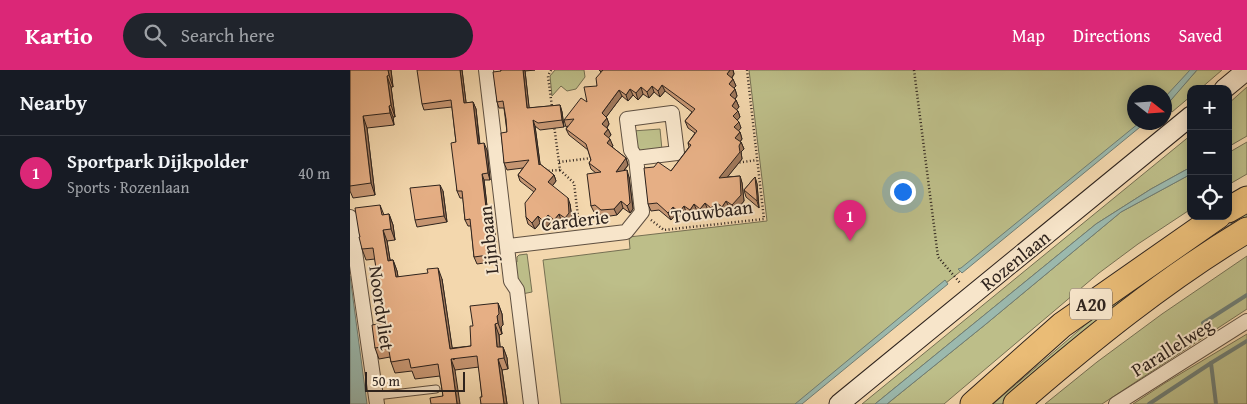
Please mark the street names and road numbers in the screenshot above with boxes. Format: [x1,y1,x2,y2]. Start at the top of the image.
street label: Touwbaan [670,192,755,230]
street label: Carderie [540,202,611,238]
street label: Lijnbaan [470,204,506,276]
street label: Rozenlaan [974,223,1056,297]
street label: Noordvliet [362,264,402,352]
road number: A20 [1070,288,1112,320]
street label: Parallelweg [1125,310,1219,383]

